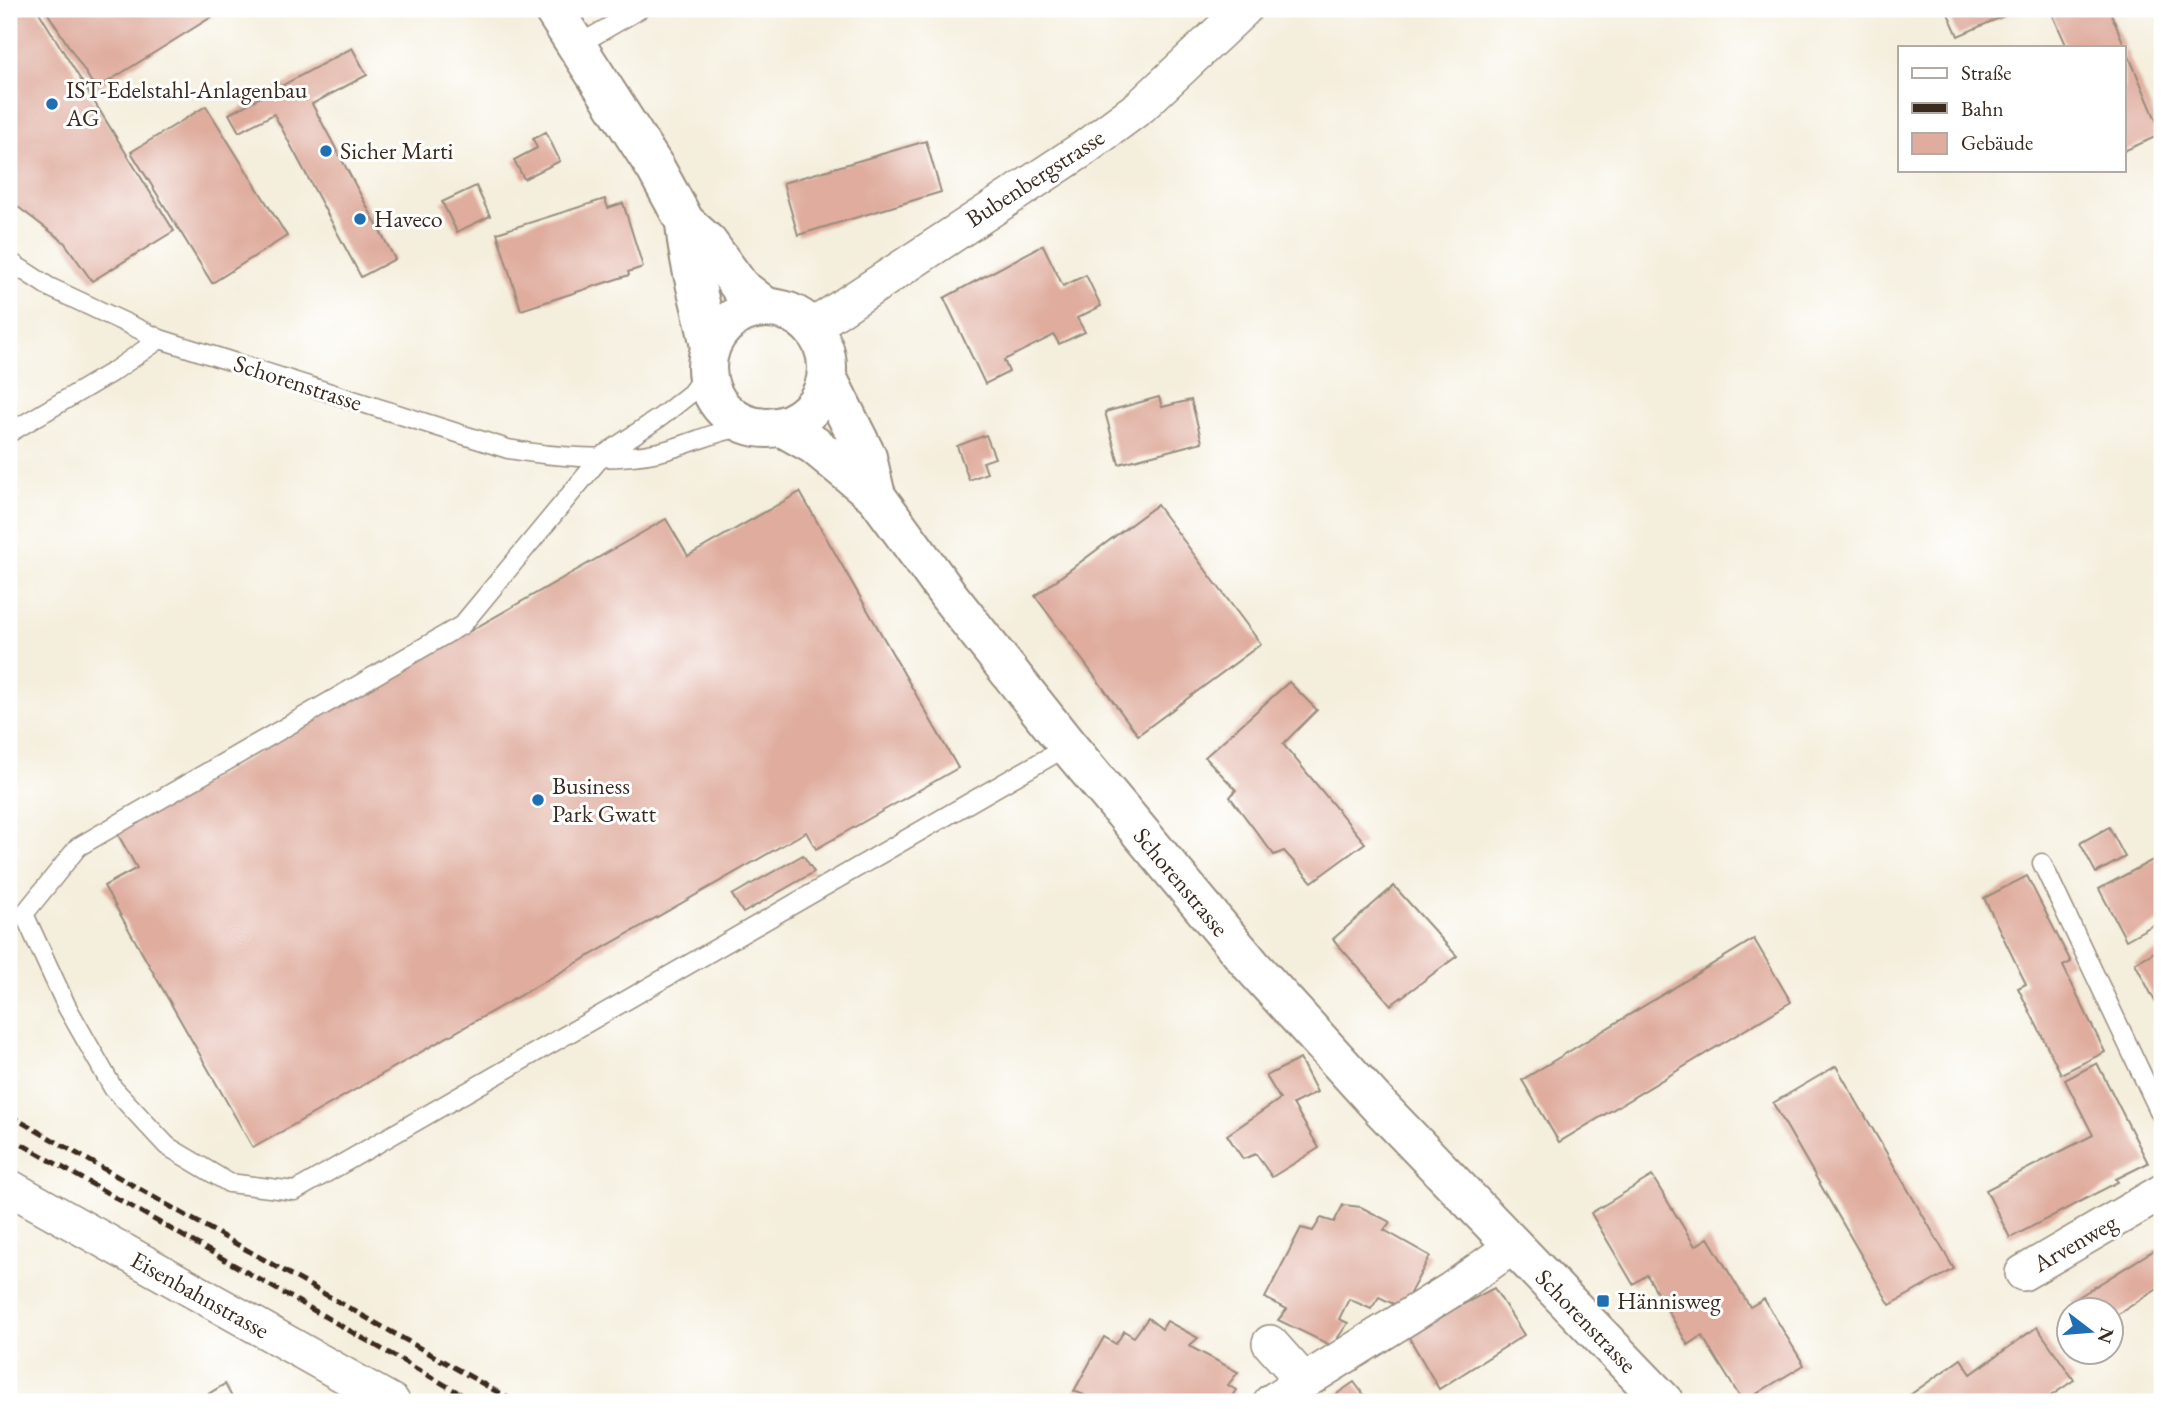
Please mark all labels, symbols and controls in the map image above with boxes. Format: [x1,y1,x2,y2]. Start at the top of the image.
legend [1898,46,2126,172]
text: Straße [1961,59,2012,86]
place label: IST-Edelstahl-Anlagenbau AG [65,74,308,133]
text: Bahn [1961,95,2004,122]
marker: IST-Edelstahl-Anlagenbau AG [44,96,60,112]
street label: Bubenbergstrasse [960,121,1110,234]
text: Gebäude [1961,129,2033,156]
place label: Sicher Marti [340,135,454,166]
marker: Sicher Marti [318,143,334,159]
place label: Haveco [374,203,443,234]
marker: Haveco [352,211,368,227]
street label: Schorenstrasse [230,347,366,418]
place label: Business Park Gwatt [552,770,656,829]
marker: Business Park Gwatt [530,792,546,808]
street label: Schorenstrasse [1127,821,1236,943]
street label: Arvenweg [2026,1206,2123,1279]
street label: Eisenbahnstrasse [126,1244,275,1345]
street label: Schorenstrasse [1529,1262,1644,1379]
place label: Hännisweg [1617,1285,1721,1316]
marker: Hännisweg [1595,1293,1611,1309]
north arrow [2056,1296,2126,1366]
text: N [2092,1325,2120,1347]

